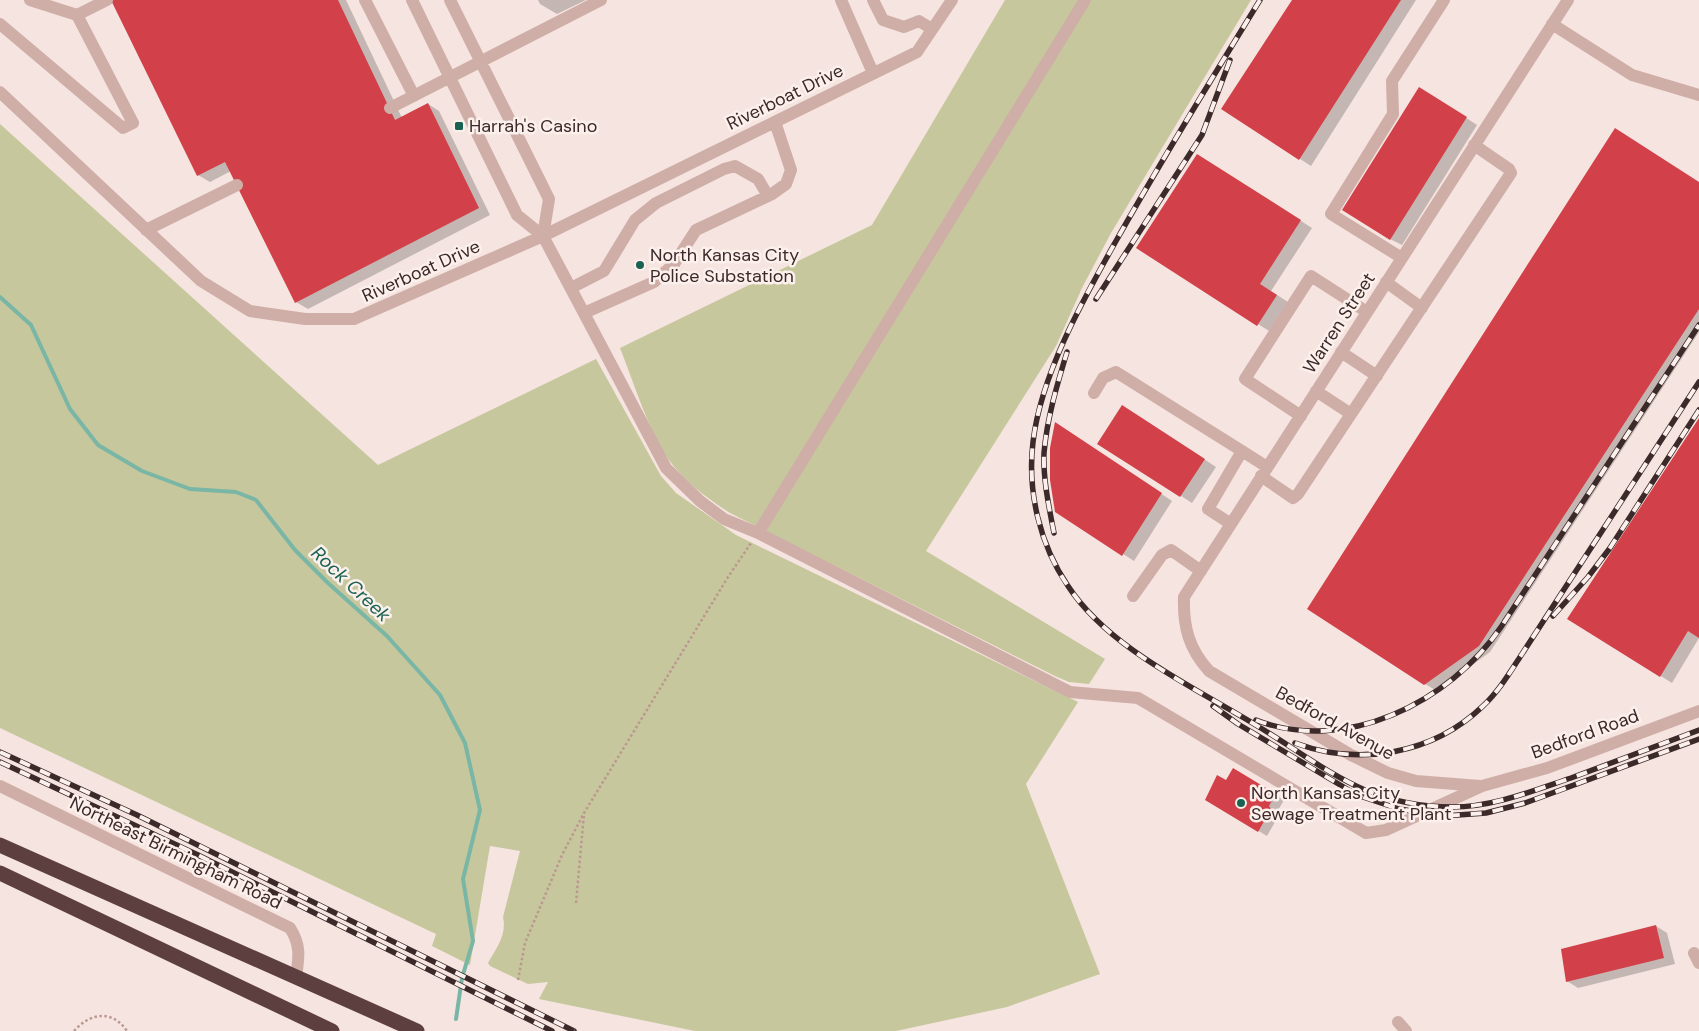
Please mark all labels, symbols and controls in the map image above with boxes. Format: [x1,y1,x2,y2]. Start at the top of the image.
street label: Riverboat Drive [723,58,847,136]
place label: Harrah's Casino [469,114,597,138]
marker: Harrah's Casino [453,120,465,132]
street label: Riverboat Drive [358,234,484,308]
place label: North Kansas City Police Substation [650,243,799,288]
marker: North Kansas City Police Substation [634,259,646,271]
street label: Warren Street [1297,268,1381,378]
water label: Rock Creek [306,541,396,627]
street label: Bedford Avenue [1271,680,1399,766]
street label: Bedford Road [1528,703,1642,765]
place label: North Kansas City Sewage Treatment Plant [1251,781,1451,826]
street label: Northeast Birmingham Road [66,791,286,915]
marker: North Kansas City Sewage Treatment Plant [1235,797,1247,809]

